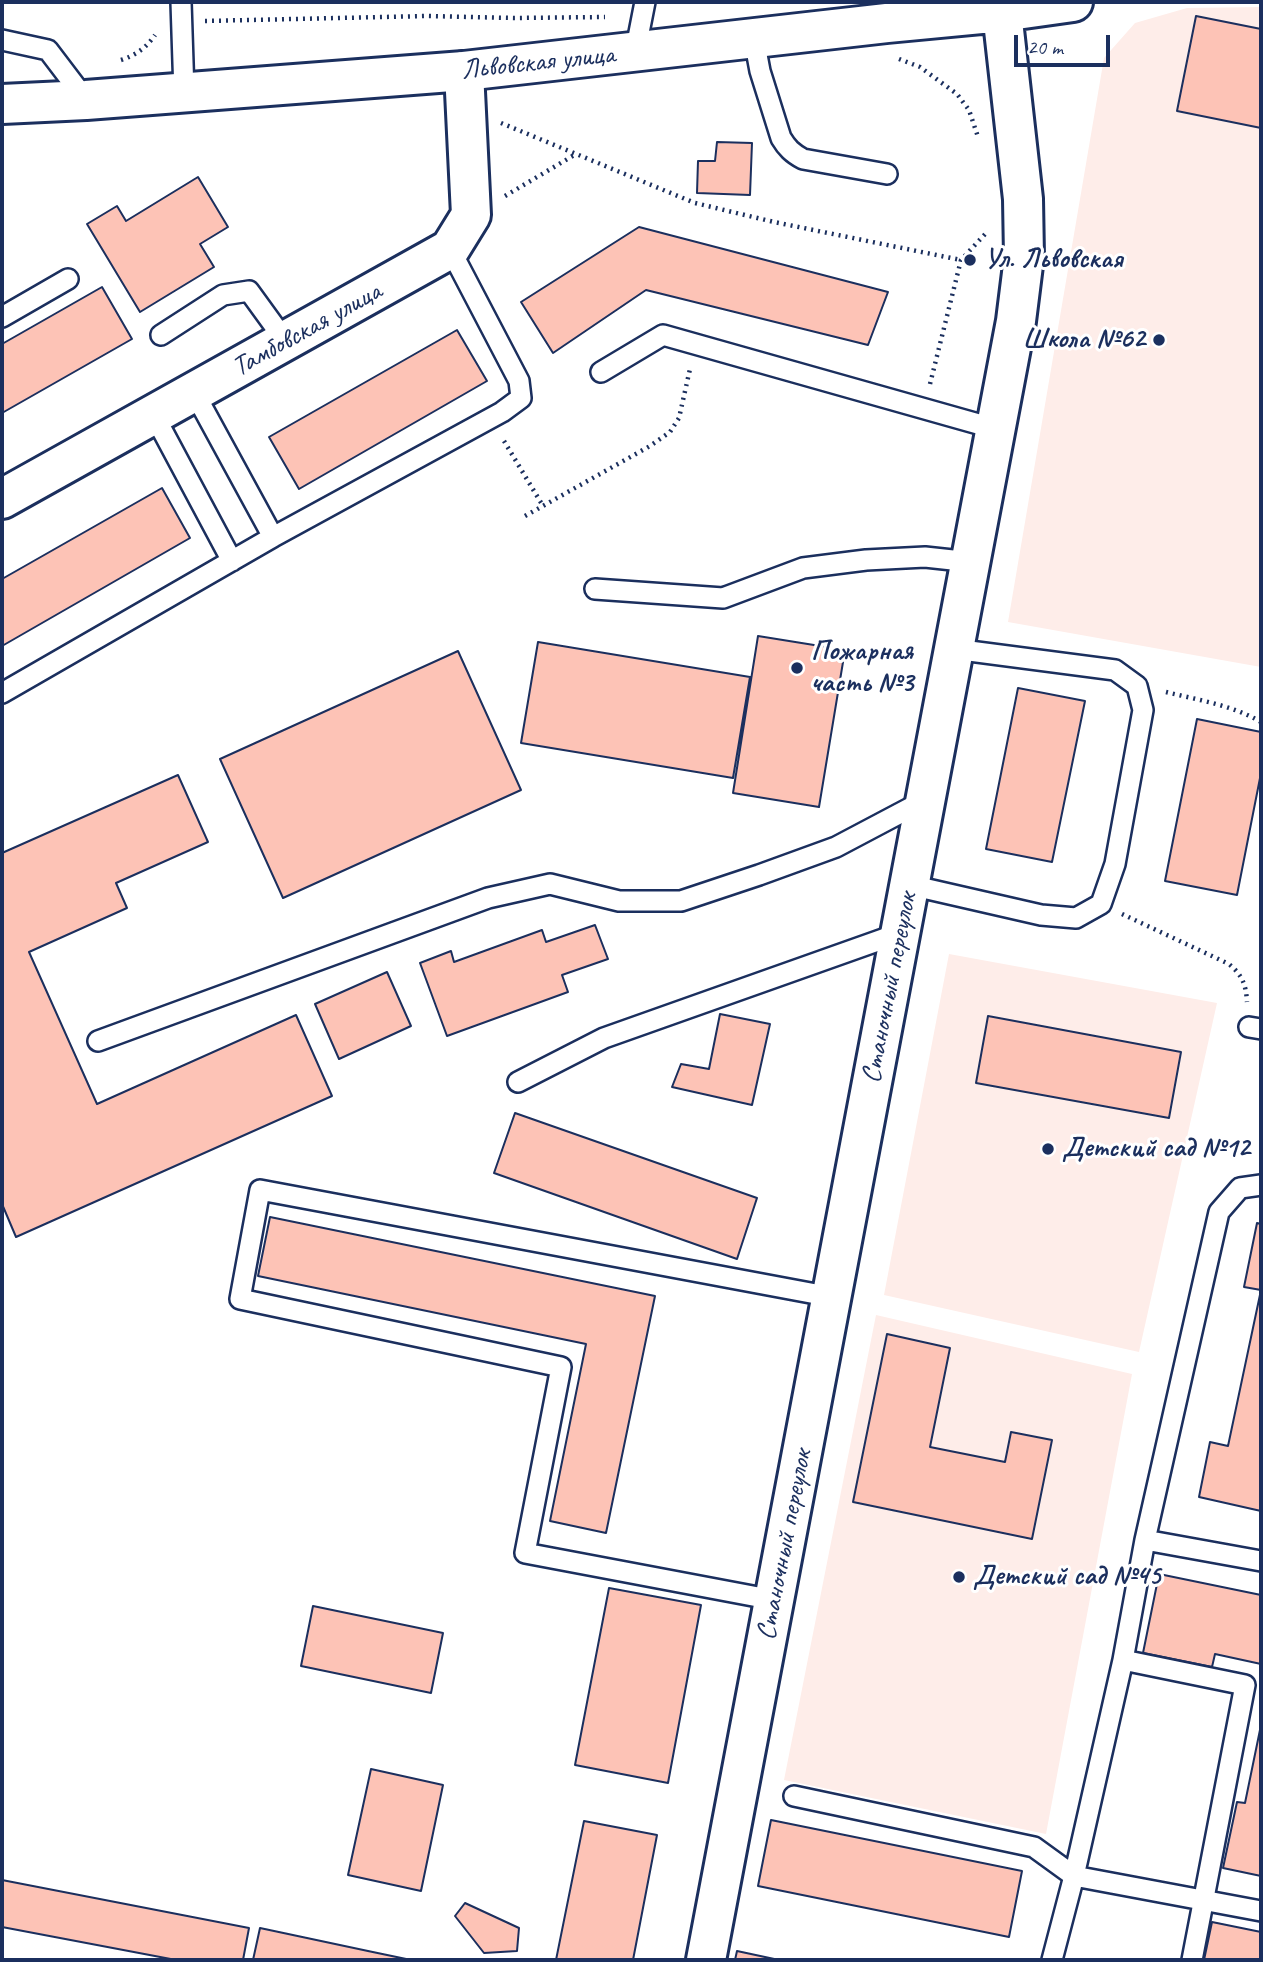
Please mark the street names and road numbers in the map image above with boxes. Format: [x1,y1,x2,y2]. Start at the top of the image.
street label: Львовская улица [460,38,616,88]
street label: Тамбовская улица [226,275,388,385]
street label: Станочный переулок [855,890,925,1086]
street label: Станочный переулок [750,1447,820,1643]

